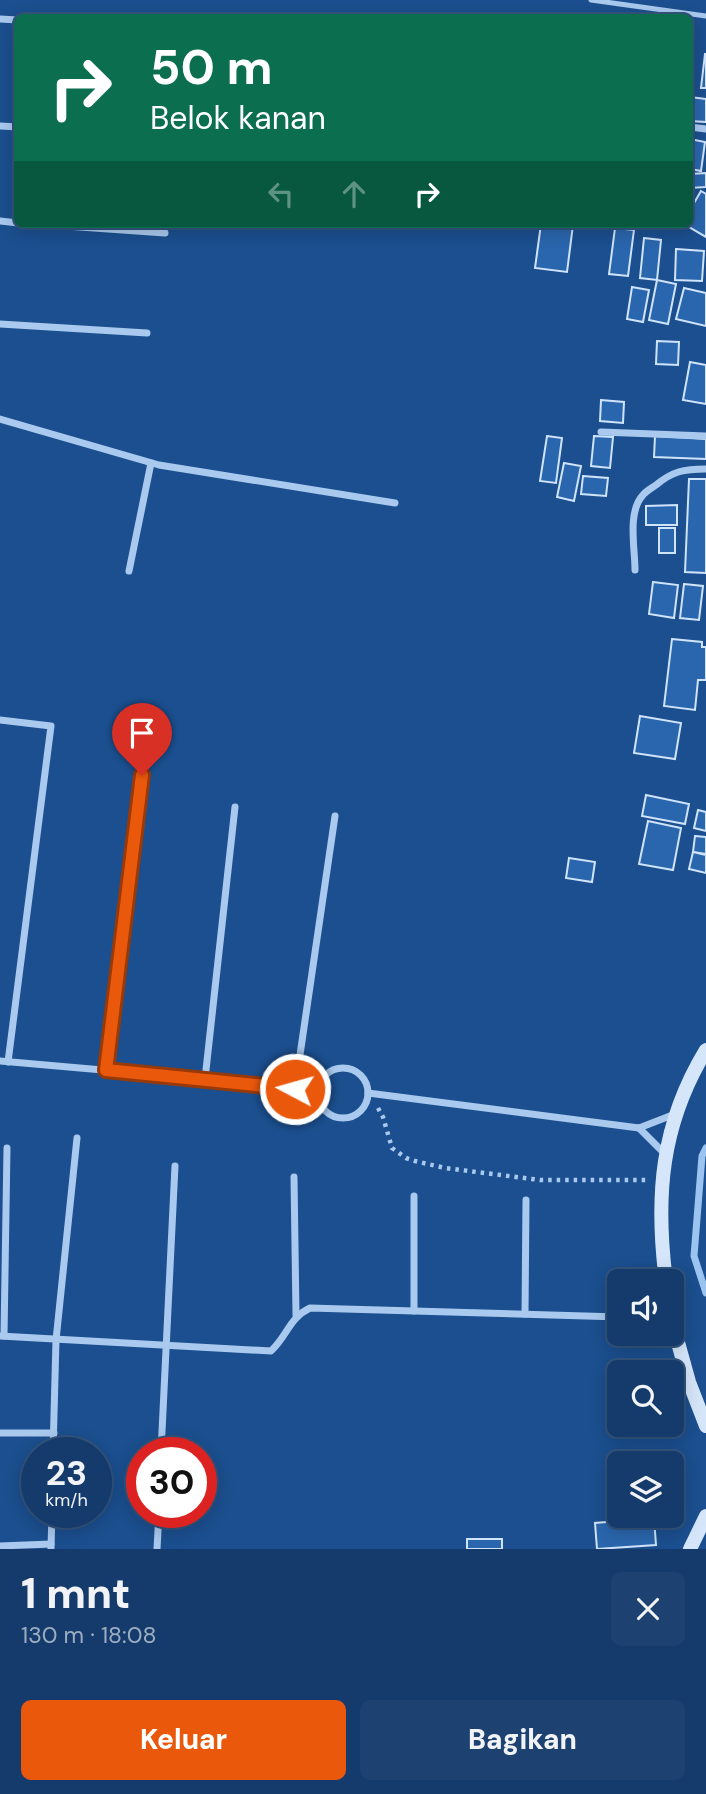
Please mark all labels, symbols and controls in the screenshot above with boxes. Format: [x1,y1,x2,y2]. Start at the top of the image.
text: 50 m [150,35,273,99]
icon: right [35,42,126,133]
text: Belok kanan [150,97,326,139]
icon: left [262,175,300,213]
icon: ahead [335,175,373,213]
icon: right [408,175,446,213]
pin [112,703,172,775]
icon: arrive [123,714,161,752]
position arrow [258,1052,332,1126]
map controls [607,1269,684,1528]
button: sound [607,1269,684,1346]
button: search [607,1360,684,1437]
speed limit sign: 30 [126,1437,217,1528]
text: 23 [46,1450,87,1496]
button: layers [607,1451,684,1528]
text: km/h [45,1488,88,1512]
text: 1 mnt [21,1566,130,1621]
button: close [611,1572,685,1646]
text: 130 m · 18:08 [21,1620,156,1650]
button: Keluar [21,1700,346,1780]
button: Bagikan [360,1700,685,1780]

